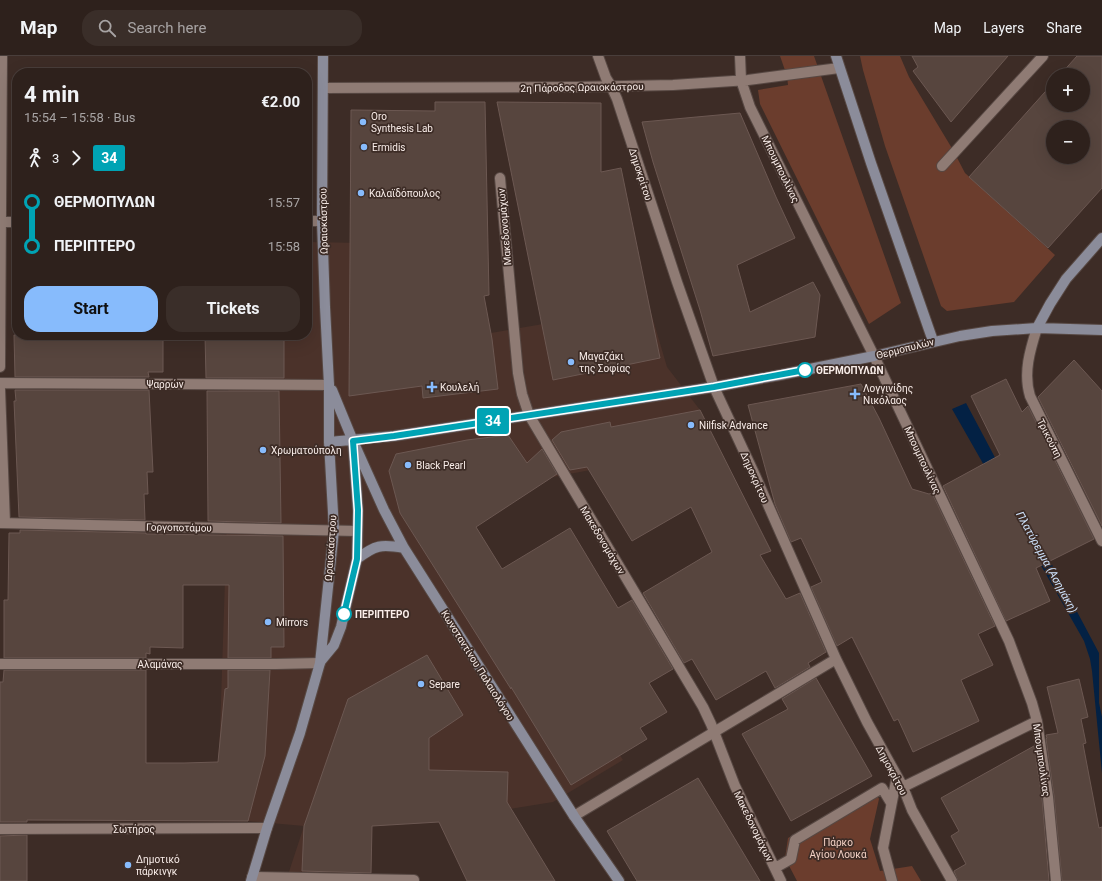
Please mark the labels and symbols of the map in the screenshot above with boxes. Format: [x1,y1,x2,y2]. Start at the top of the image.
street label: 2η Πάροδος Ωραιοκάστρου [520,81,644,95]
place label: Oro Synthesis Lab [371,111,433,134]
marker: Oro Synthesis Lab [358,117,368,127]
street label: Μπουμπουλίνας [759,134,802,205]
marker: Ermidis [359,142,369,152]
place label: Ermidis [372,142,406,153]
street label: Δημοκρίτου [627,146,654,202]
street label: Ωραιοκάστρου [317,188,330,254]
marker: Καλαϊδόπουλος [356,188,366,198]
place label: Καλαϊδόπουλος [369,188,440,200]
street label: Μακεδονομάχων [496,188,513,266]
street label: Θερμοπυλών [875,336,935,361]
place label: Μαγαζάκι της Σοφίας [579,351,630,375]
marker: Μαγαζάκι της Σοφίας [566,357,576,367]
marker: ΘΕΡΜΟΠΥΛΩΝ [797,362,813,378]
place label: ΘΕΡΜΟΠΥΛΩΝ [816,365,883,376]
street label: Ψαρρών [147,379,184,390]
marker: Κουλελή [427,382,437,392]
place label: Κουλελή [440,382,479,393]
place label: Λογγινίδης Νικόλαος [863,383,913,407]
marker: Λογγινίδης Νικόλαος [850,389,860,399]
line badge: 34 [475,408,511,434]
street label: Τρικούπη [1035,417,1064,460]
marker: Nilfisk Advance [686,420,696,430]
place label: Nilfisk Advance [699,420,768,431]
street label: Μπουμπουλίνας [901,425,943,496]
marker: Χρωματούπολη [258,445,268,455]
place label: Χρωματούπολη [271,445,342,456]
street label: Δημοκρίτου [738,450,771,504]
marker: Black Pearl [403,460,413,470]
place label: Black Pearl [416,460,466,471]
street label: Μακεδονομάχων [578,504,627,576]
water label: Πλατύρεμμα (Ασημάκη) [1013,509,1080,616]
street label: Ωραιοκάστρου [323,515,338,581]
street label: Γοργοποτάμου [146,521,212,534]
marker: ΠΕΡΙΠΤΕΡΟ [336,606,352,622]
street label: Κωνσταντίνου Παλαιολόγου [439,608,516,722]
place label: ΠΕΡΙΠΤΕΡΟ [355,609,409,620]
marker: Mirrors [263,617,273,627]
place label: Mirrors [276,617,308,628]
street label: Αλαμάνας [138,659,182,671]
marker: Separe [416,679,426,689]
place label: Separe [429,679,460,690]
street label: Μπουμπουλίνας [1030,723,1052,797]
street label: Δημοκρίτου [874,743,909,797]
street label: Μακεδονομάχων [732,789,775,863]
street label: Σωτήρος [113,824,155,836]
park label: Πάρκο Αγίου Λουκά [809,837,867,860]
place label: Δημοτικό πάρκινγκ [136,854,180,877]
marker: Δημοτικό πάρκινγκ [123,860,133,870]

